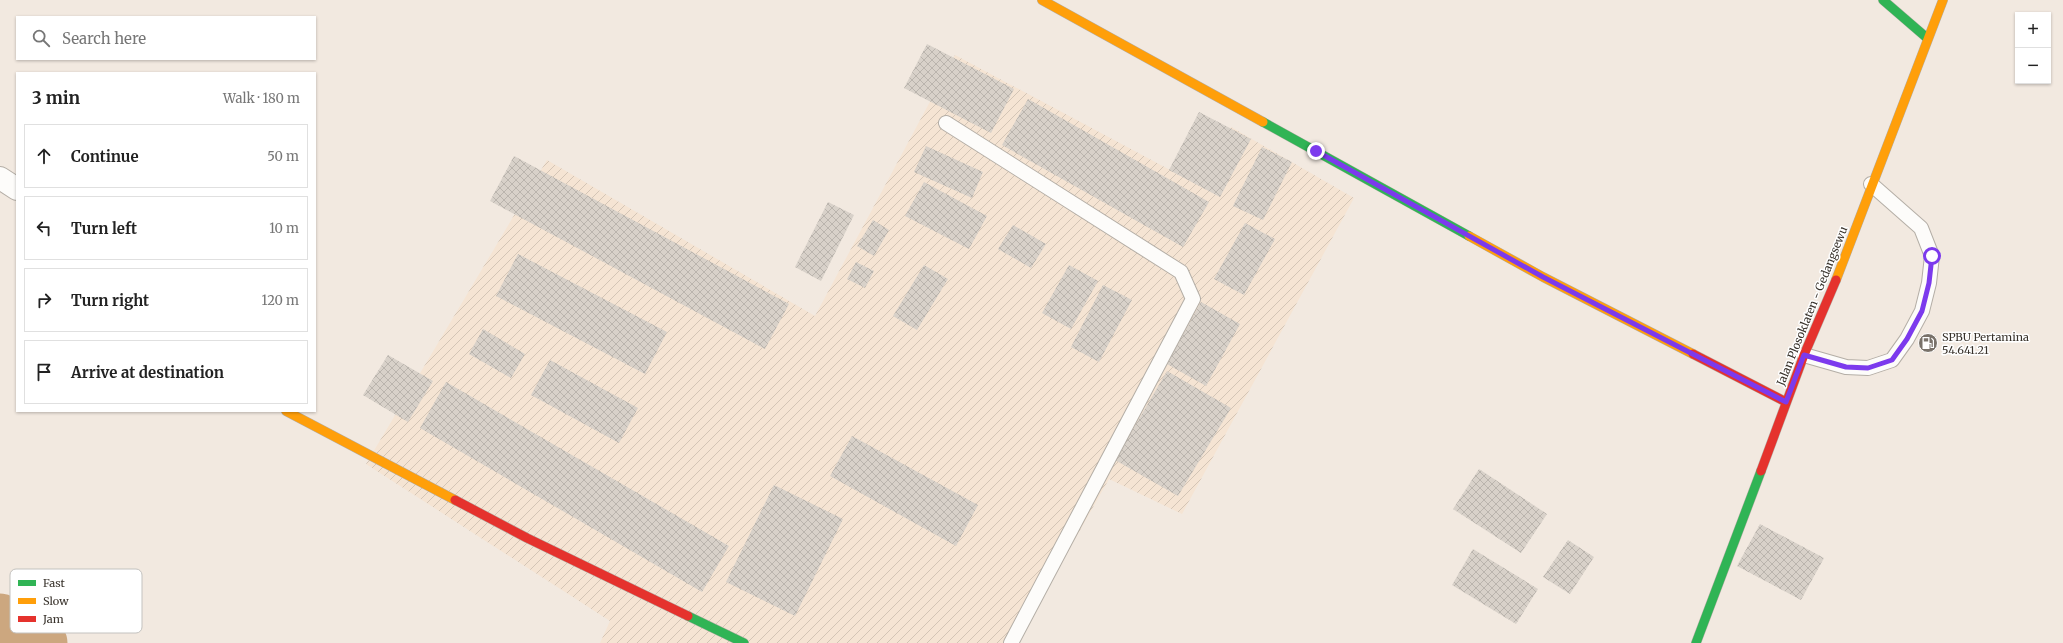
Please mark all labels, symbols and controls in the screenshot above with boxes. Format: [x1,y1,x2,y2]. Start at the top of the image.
map controls [2015,12,2051,84]
button: + [2015,12,2051,48]
search box [16,16,316,60]
icon: search [30,27,52,49]
text: Search here [62,29,146,48]
button: − [2015,48,2051,84]
text: 3 min [32,87,80,109]
text: Walk · 180 m [223,90,300,107]
route end [1307,142,1325,160]
icon: ahead [33,145,55,167]
text: Continue [71,147,139,166]
text: 50 m [267,148,299,165]
icon: left [33,217,55,239]
text: Turn left [71,219,137,238]
text: 10 m [269,220,299,237]
street label: Jalan Plosoklaten - Gedangsewu [1773,224,1850,389]
route start [1923,247,1941,265]
icon: right [33,289,55,311]
text: Turn right [71,291,149,310]
text: 120 m [261,292,299,309]
place label: SPBU Pertamina 54.641.21 [1942,330,2029,357]
fuel station icon: SPBU Pertamina 54.641.21 [1917,332,1939,354]
icon: arrive [33,361,55,383]
text: Arrive at destination [71,363,224,382]
legend [10,569,142,633]
text: Fast [43,576,66,590]
text: Slow [43,594,69,608]
text: Jam [42,612,64,626]

